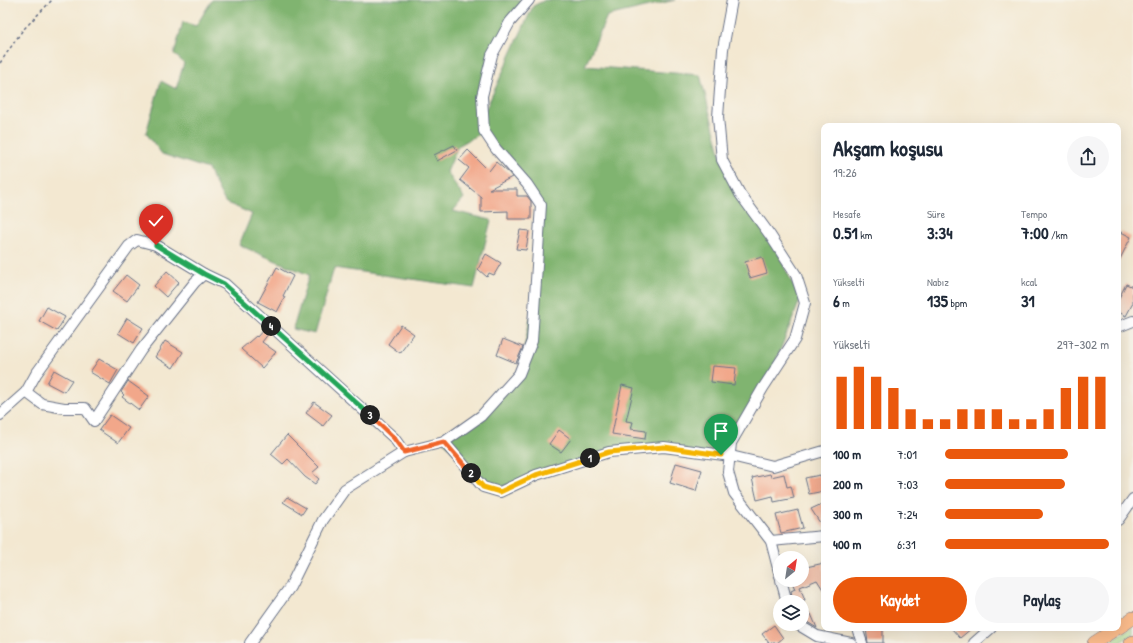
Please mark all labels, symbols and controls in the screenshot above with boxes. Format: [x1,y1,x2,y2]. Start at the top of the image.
text: Akşam koşusu [833,133,943,163]
button: share [1067,136,1109,178]
text: 19:26 [833,163,857,181]
pin [139,204,173,245]
text: Mesafe [833,207,861,221]
text: Süre [927,207,945,221]
text: Tempo [1021,207,1047,221]
icon: check [145,210,167,232]
text: 0.51 [833,221,858,244]
text: 3:34 [927,221,953,244]
text: 7:00 [1021,221,1049,244]
text: km [858,228,872,242]
text: /km [1049,228,1068,242]
text: Yükselti [833,275,865,289]
text: Nabız [927,275,949,289]
text: kcal [1021,275,1037,289]
text: 6 [833,289,840,312]
text: 135 [927,289,948,312]
text: 31 [1021,289,1035,312]
text: m [840,296,850,310]
text: bpm [948,296,967,310]
pin: 4 [261,316,281,336]
text: 4 [269,319,273,333]
text: Yükselti [833,335,870,353]
text: 297–302 m [1057,335,1109,353]
pin: 3 [360,405,380,425]
text: 3 [368,408,372,422]
pin [704,414,738,455]
icon: arrive [710,420,732,442]
text: 100 m [833,445,861,463]
text: 7:01 [897,445,917,463]
pin: 1 [580,448,600,468]
text: 1 [588,451,592,465]
pin: 2 [461,463,481,483]
text: 2 [468,466,474,480]
text: 200 m [833,475,863,493]
text: 7:03 [897,475,918,493]
text: 300 m [833,505,862,523]
text: 7:24 [897,505,917,523]
text: 400 m [833,535,861,553]
text: 6:31 [897,535,916,553]
north arrow [773,551,809,587]
map controls [773,551,809,631]
button: Kaydet [833,577,967,623]
button: Paylaş [975,577,1109,623]
button: layers [773,595,809,631]

